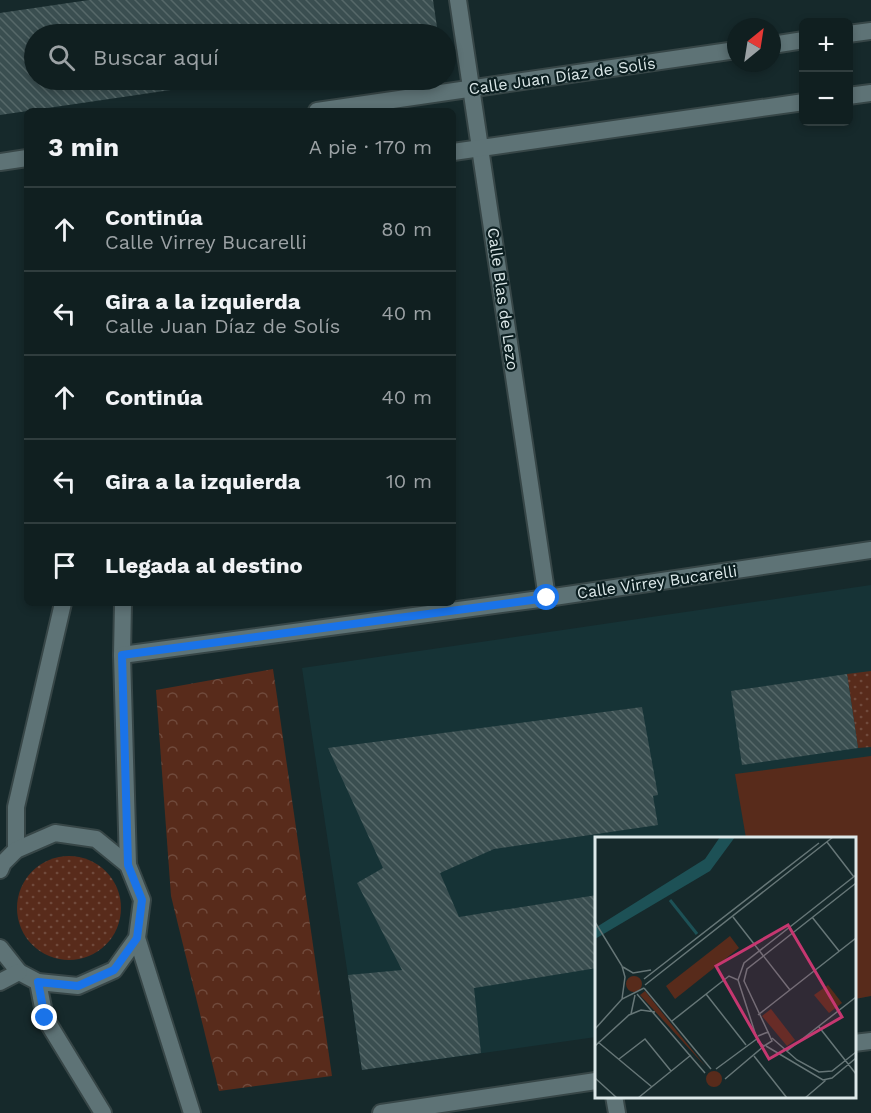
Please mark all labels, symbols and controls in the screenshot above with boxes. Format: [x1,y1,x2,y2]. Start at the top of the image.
north arrow [727,18,781,72]
map controls [799,18,853,126]
button: + [799,18,853,72]
search box [24,24,456,90]
icon: search [45,41,78,74]
text: Buscar aquí [93,45,219,70]
street label: Calle Juan Díaz de Solís [467,53,657,99]
button: − [799,72,853,126]
text: 3 min [48,132,119,162]
text: A pie · 170 m [309,135,432,159]
text: Continúa [105,205,203,230]
icon: ahead [48,213,81,246]
text: 80 m [381,217,432,241]
street label: Calle Blas de Lezo [484,226,522,372]
text: Calle Virrey Bucarelli [105,230,307,254]
text: Gira a la izquierda [105,289,301,314]
icon: left [48,297,81,330]
text: 40 m [381,301,432,325]
text: Calle Juan Díaz de Solís [105,314,340,338]
icon: ahead [48,381,81,414]
text: Continúa [105,385,203,410]
text: 40 m [381,385,432,409]
icon: left [48,465,81,498]
text: Gira a la izquierda [105,469,301,494]
text: 10 m [386,469,432,493]
icon: arrive [48,549,81,582]
text: Llegada al destino [105,553,303,578]
street label: Calle Virrey Bucarelli [576,561,738,603]
route start [533,584,559,610]
inset map [595,837,856,1098]
route end [31,1004,57,1030]

